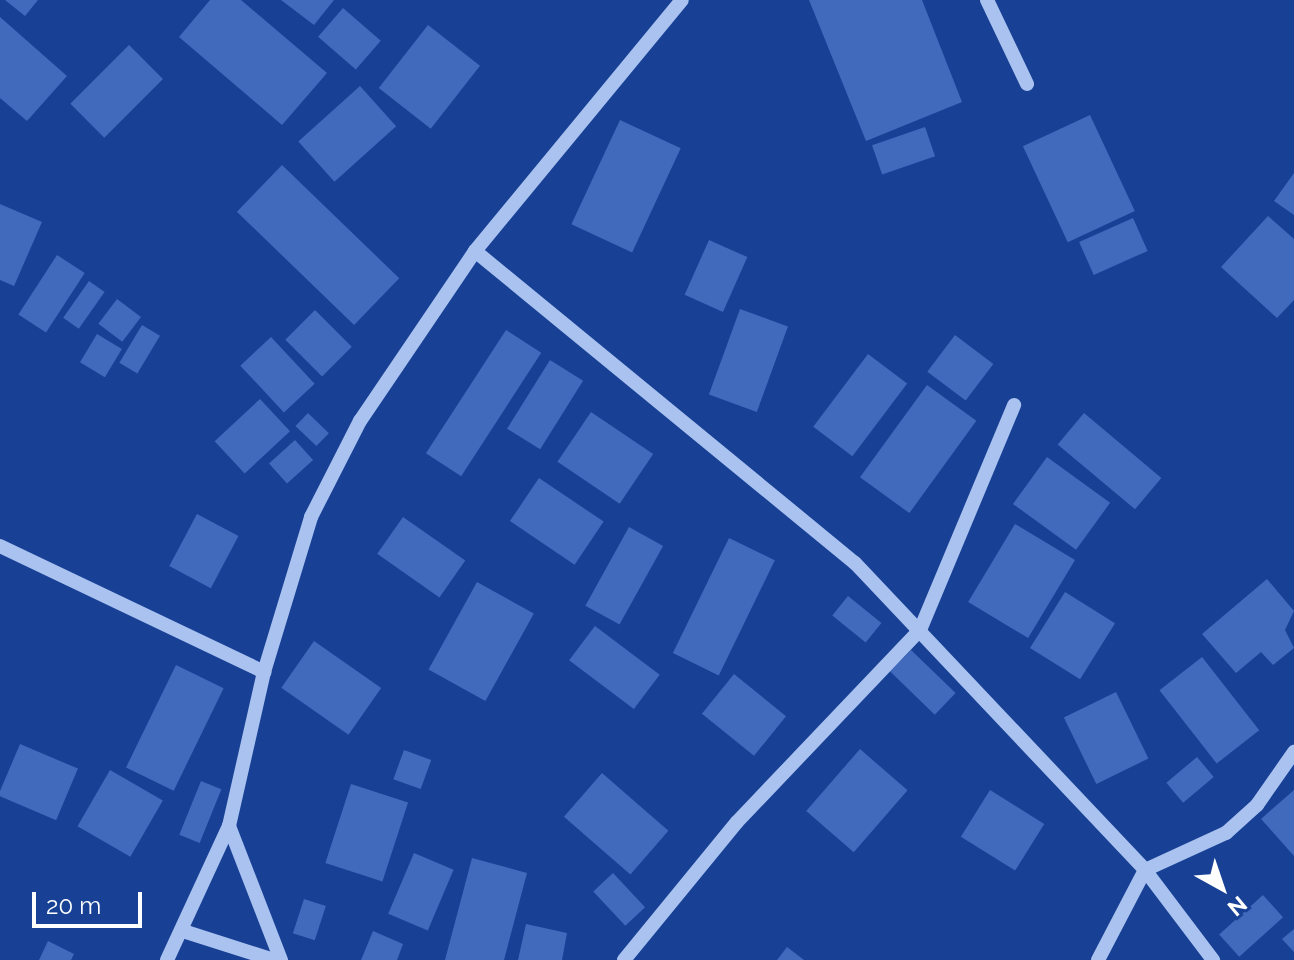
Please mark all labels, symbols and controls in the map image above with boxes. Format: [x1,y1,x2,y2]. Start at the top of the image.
north arrow [1182,848,1262,928]
scale bar [36,876,146,926]
text: 20 m [46,891,101,920]
text: N [1223,891,1252,922]

